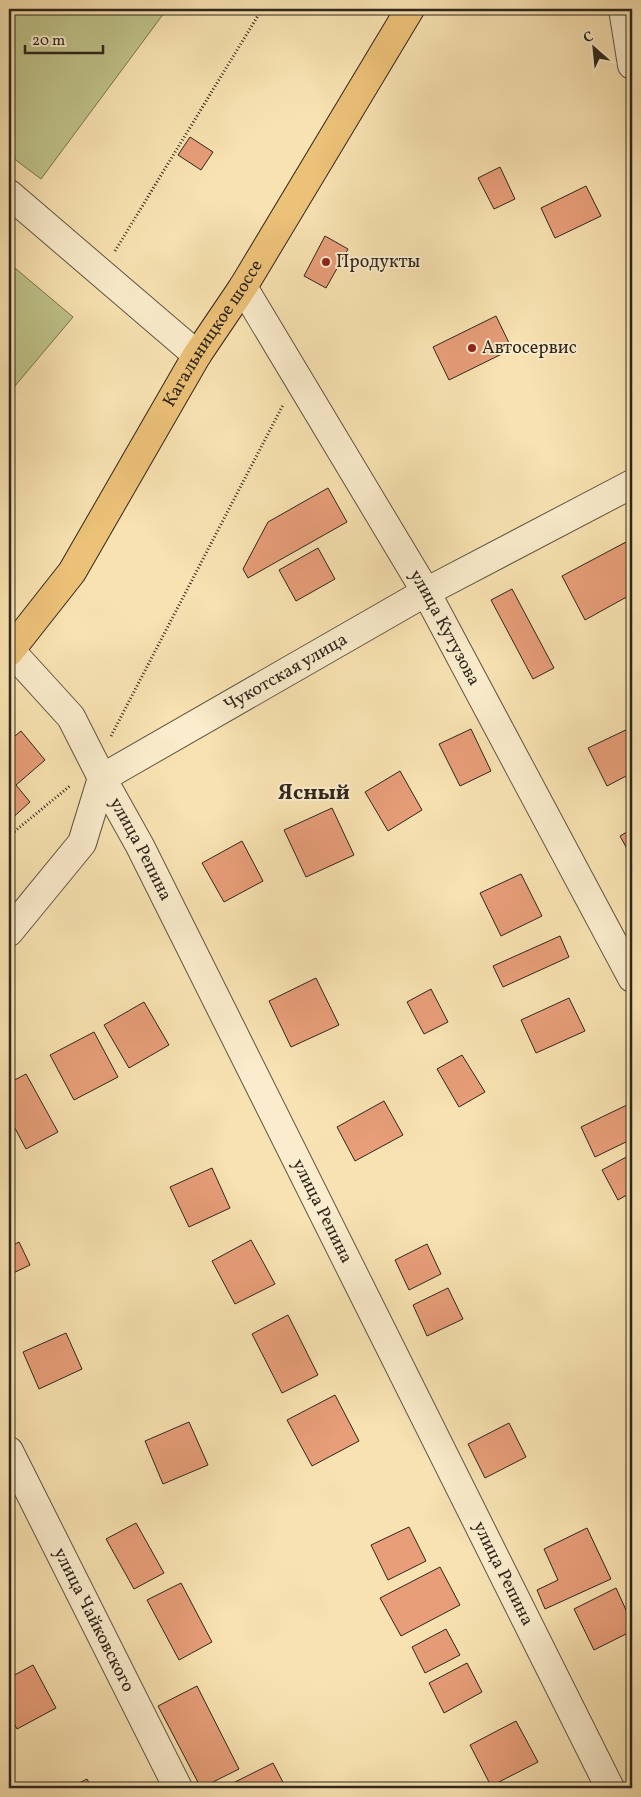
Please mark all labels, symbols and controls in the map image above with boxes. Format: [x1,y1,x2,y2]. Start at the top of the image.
scale bar [25,22,102,54]
north arrow [568,22,618,72]
text: С [580,27,597,48]
text: 20 m [32,31,65,52]
place label: Продукты [336,250,421,275]
street label: Кагальницкое шоссе [157,255,269,412]
marker: Продукты [320,256,332,268]
place label: Автосервис [482,336,577,361]
marker: Автосервис [466,342,478,354]
street label: улица Кутузова [403,565,486,690]
street label: Чукотская улица [219,627,352,718]
district label: Ясный [278,778,350,809]
street label: улица Репина [103,793,178,905]
street label: улица Репина [286,1155,359,1268]
street label: улица Репина [466,1517,540,1630]
street label: улица Чайковского [47,1543,140,1696]

